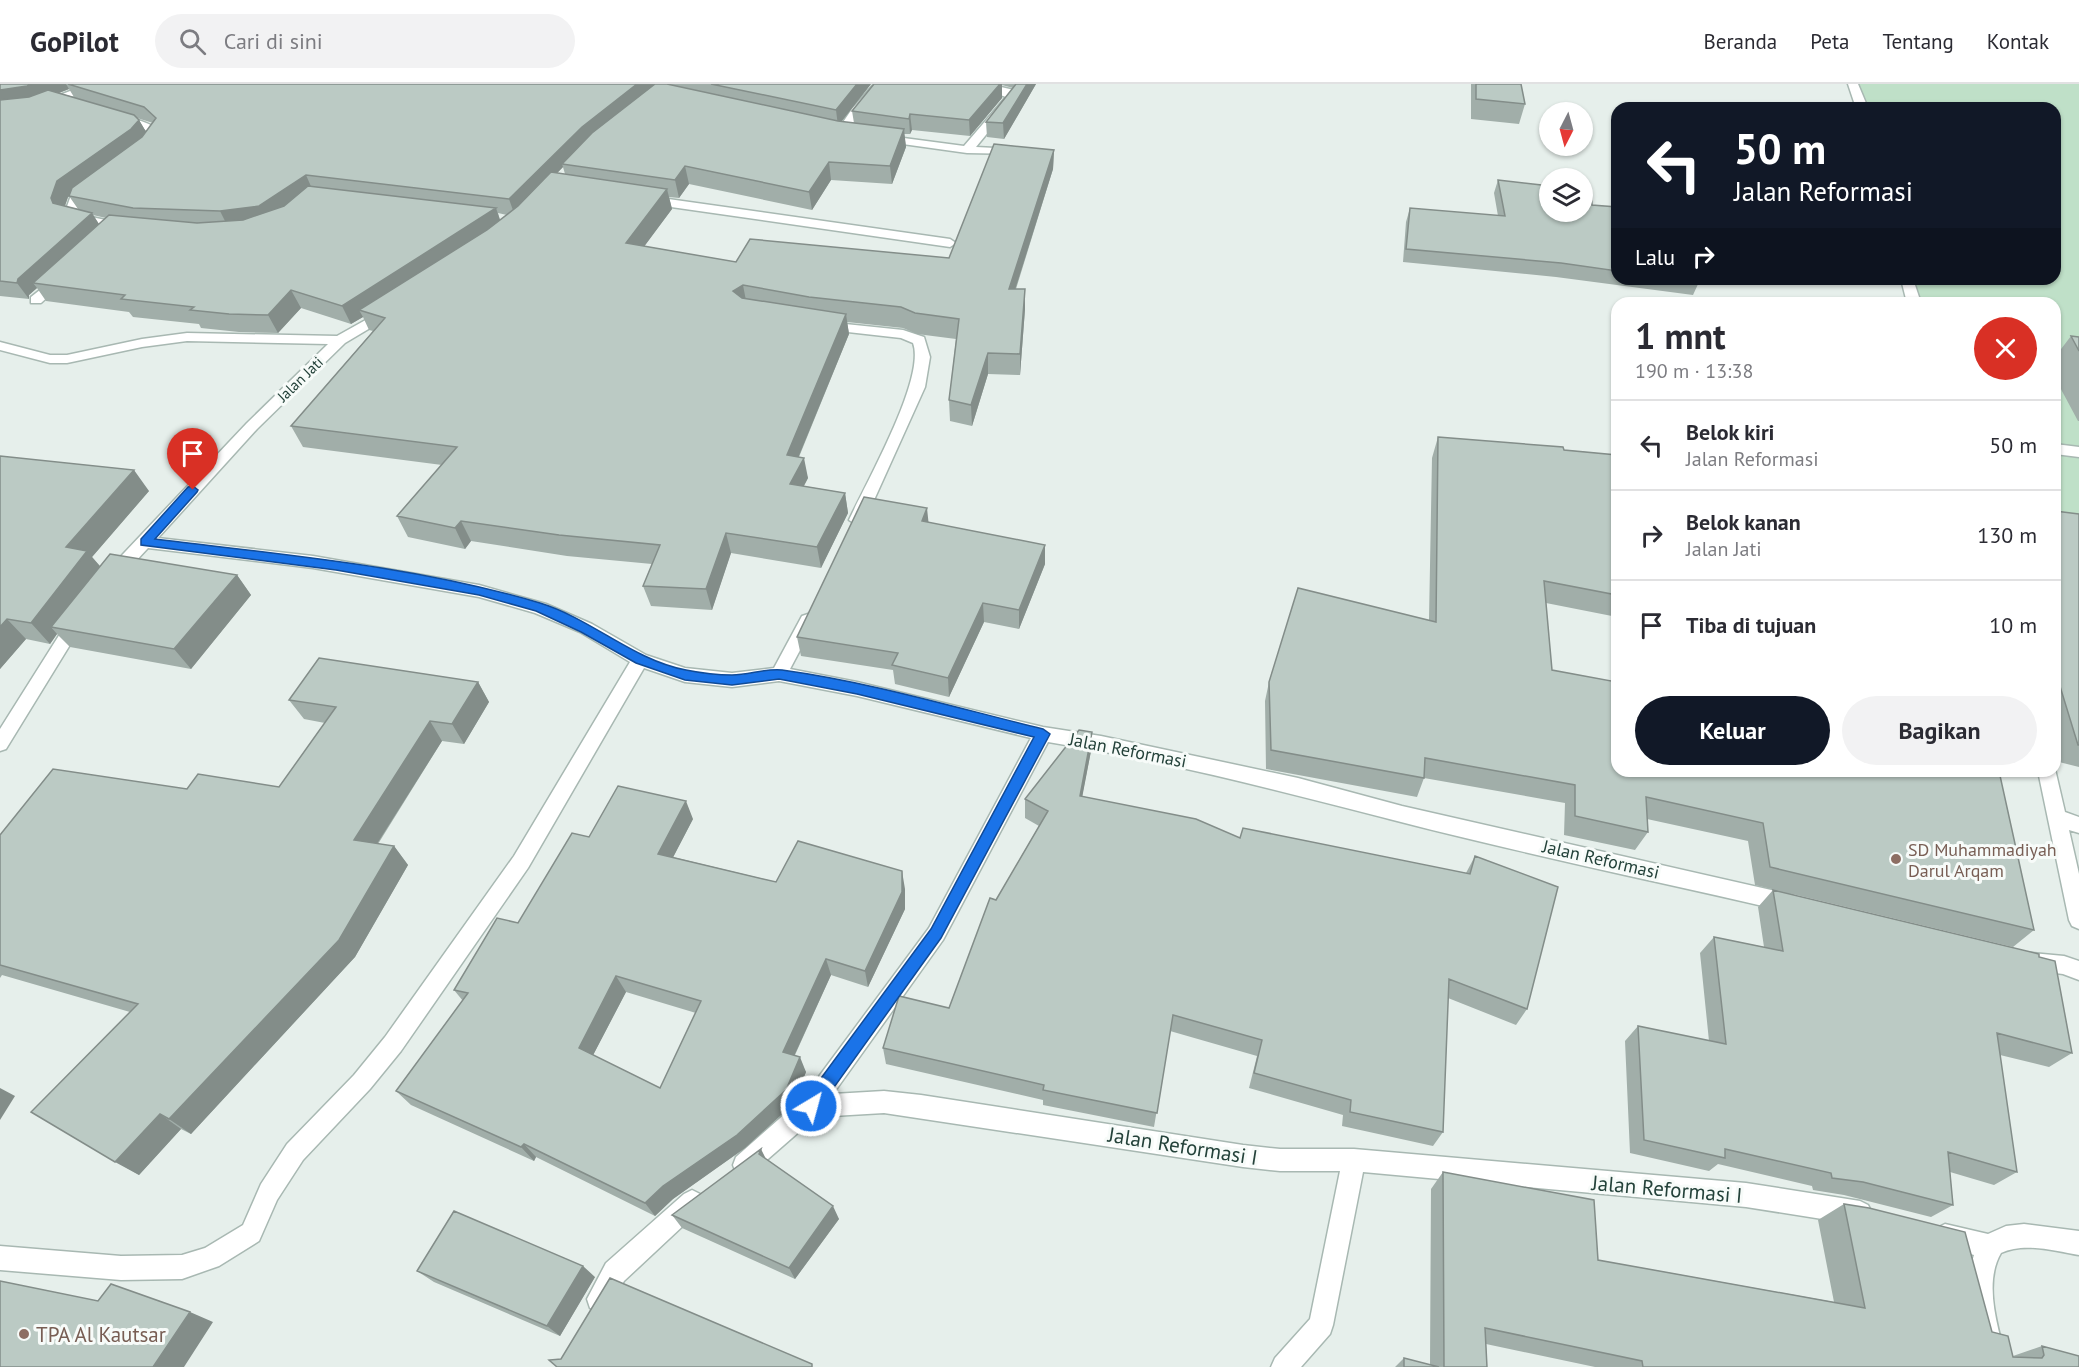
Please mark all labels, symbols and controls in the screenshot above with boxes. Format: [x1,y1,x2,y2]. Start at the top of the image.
search box [155,14,575,68]
text: GoPilot [30,23,119,60]
icon: search [176,25,209,58]
text: Cari di sini [224,27,323,55]
text: Beranda [1704,28,1777,55]
text: Peta [1810,28,1849,55]
text: Tentang [1882,28,1954,55]
text: Kontak [1987,28,2049,55]
north arrow [1539,102,1593,156]
map controls [1539,102,1593,222]
text: 50 m [1734,121,1826,176]
icon: left [1635,126,1713,204]
button: layers [1539,168,1593,222]
text: Jalan Reformasi [1734,174,1913,208]
icon: right [1687,240,1720,273]
text: Lalu [1635,243,1675,271]
text: 1 mnt [1635,312,1726,359]
button: close [1974,317,2037,380]
street label: Jalan Jati [272,352,327,406]
text: 190 m · 13:38 [1635,358,1753,384]
text: Belok kiri [1686,418,1775,446]
pin [167,428,218,490]
icon: left [1635,429,1668,462]
text: 50 m [1989,431,2037,459]
icon: arrive [176,437,209,470]
text: Jalan Reformasi [1686,446,1819,472]
text: Belok kanan [1686,508,1801,536]
icon: right [1635,519,1668,552]
text: 130 m [1977,521,2037,549]
text: Jalan Jati [1686,536,1762,562]
icon: arrive [1635,609,1668,642]
text: Tiba di tujuan [1686,611,1816,639]
text: 10 m [1989,611,2037,639]
button: Keluar [1635,696,1830,765]
button: Bagikan [1842,696,2037,765]
street label: Jalan Reformasi [1066,727,1189,773]
street label: Jalan Reformasi [1539,834,1662,884]
place label: SD Muhammadiyah Darul Arqam [1908,838,2057,882]
marker: SD Muhammadiyah Darul Arqam [1889,852,1903,866]
position arrow [779,1074,843,1138]
street label: Jalan Reformasi I [1105,1121,1260,1171]
street label: Jalan Reformasi I [1590,1169,1743,1209]
place label: TPA Al Kautsar [36,1321,166,1348]
marker: TPA Al Kautsar [17,1327,31,1341]

